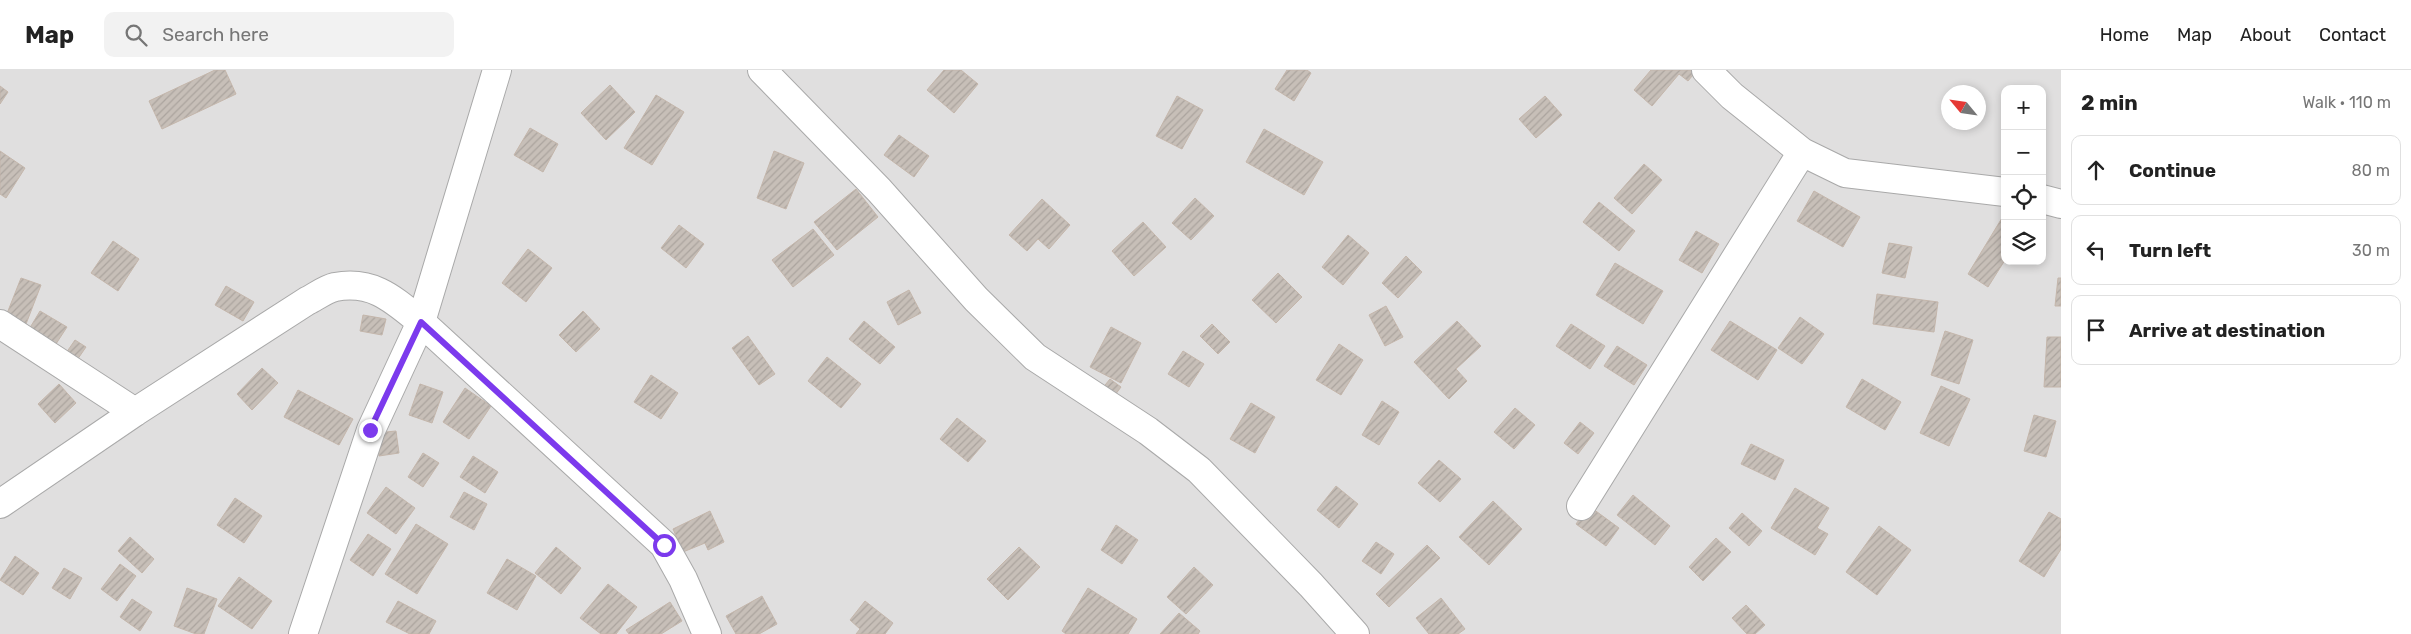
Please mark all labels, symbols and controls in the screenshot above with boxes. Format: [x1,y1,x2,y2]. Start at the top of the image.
search box [104,12,454,57]
text: Map [25,21,74,49]
icon: search [122,21,150,49]
text: Search here [162,23,269,46]
text: Home [2100,24,2149,46]
text: Map [2177,24,2212,46]
text: About [2240,24,2291,46]
text: Contact [2319,24,2386,46]
north arrow [1941,85,1986,130]
map controls [2001,85,2046,265]
button: + [2001,85,2046,130]
text: 2 min [2081,90,2138,115]
text: Walk · 110 m [2303,93,2391,112]
button: − [2001,130,2046,175]
icon: ahead [2082,156,2110,184]
text: Continue [2129,159,2216,182]
text: 80 m [2352,161,2390,180]
button: locate [2001,175,2046,220]
button: layers [2001,220,2046,265]
icon: left [2082,236,2110,264]
text: Turn left [2129,239,2211,262]
text: 30 m [2352,241,2390,260]
icon: arrive [2082,316,2110,344]
text: Arrive at destination [2129,319,2325,342]
route end [359,419,382,442]
route start [653,534,676,557]

